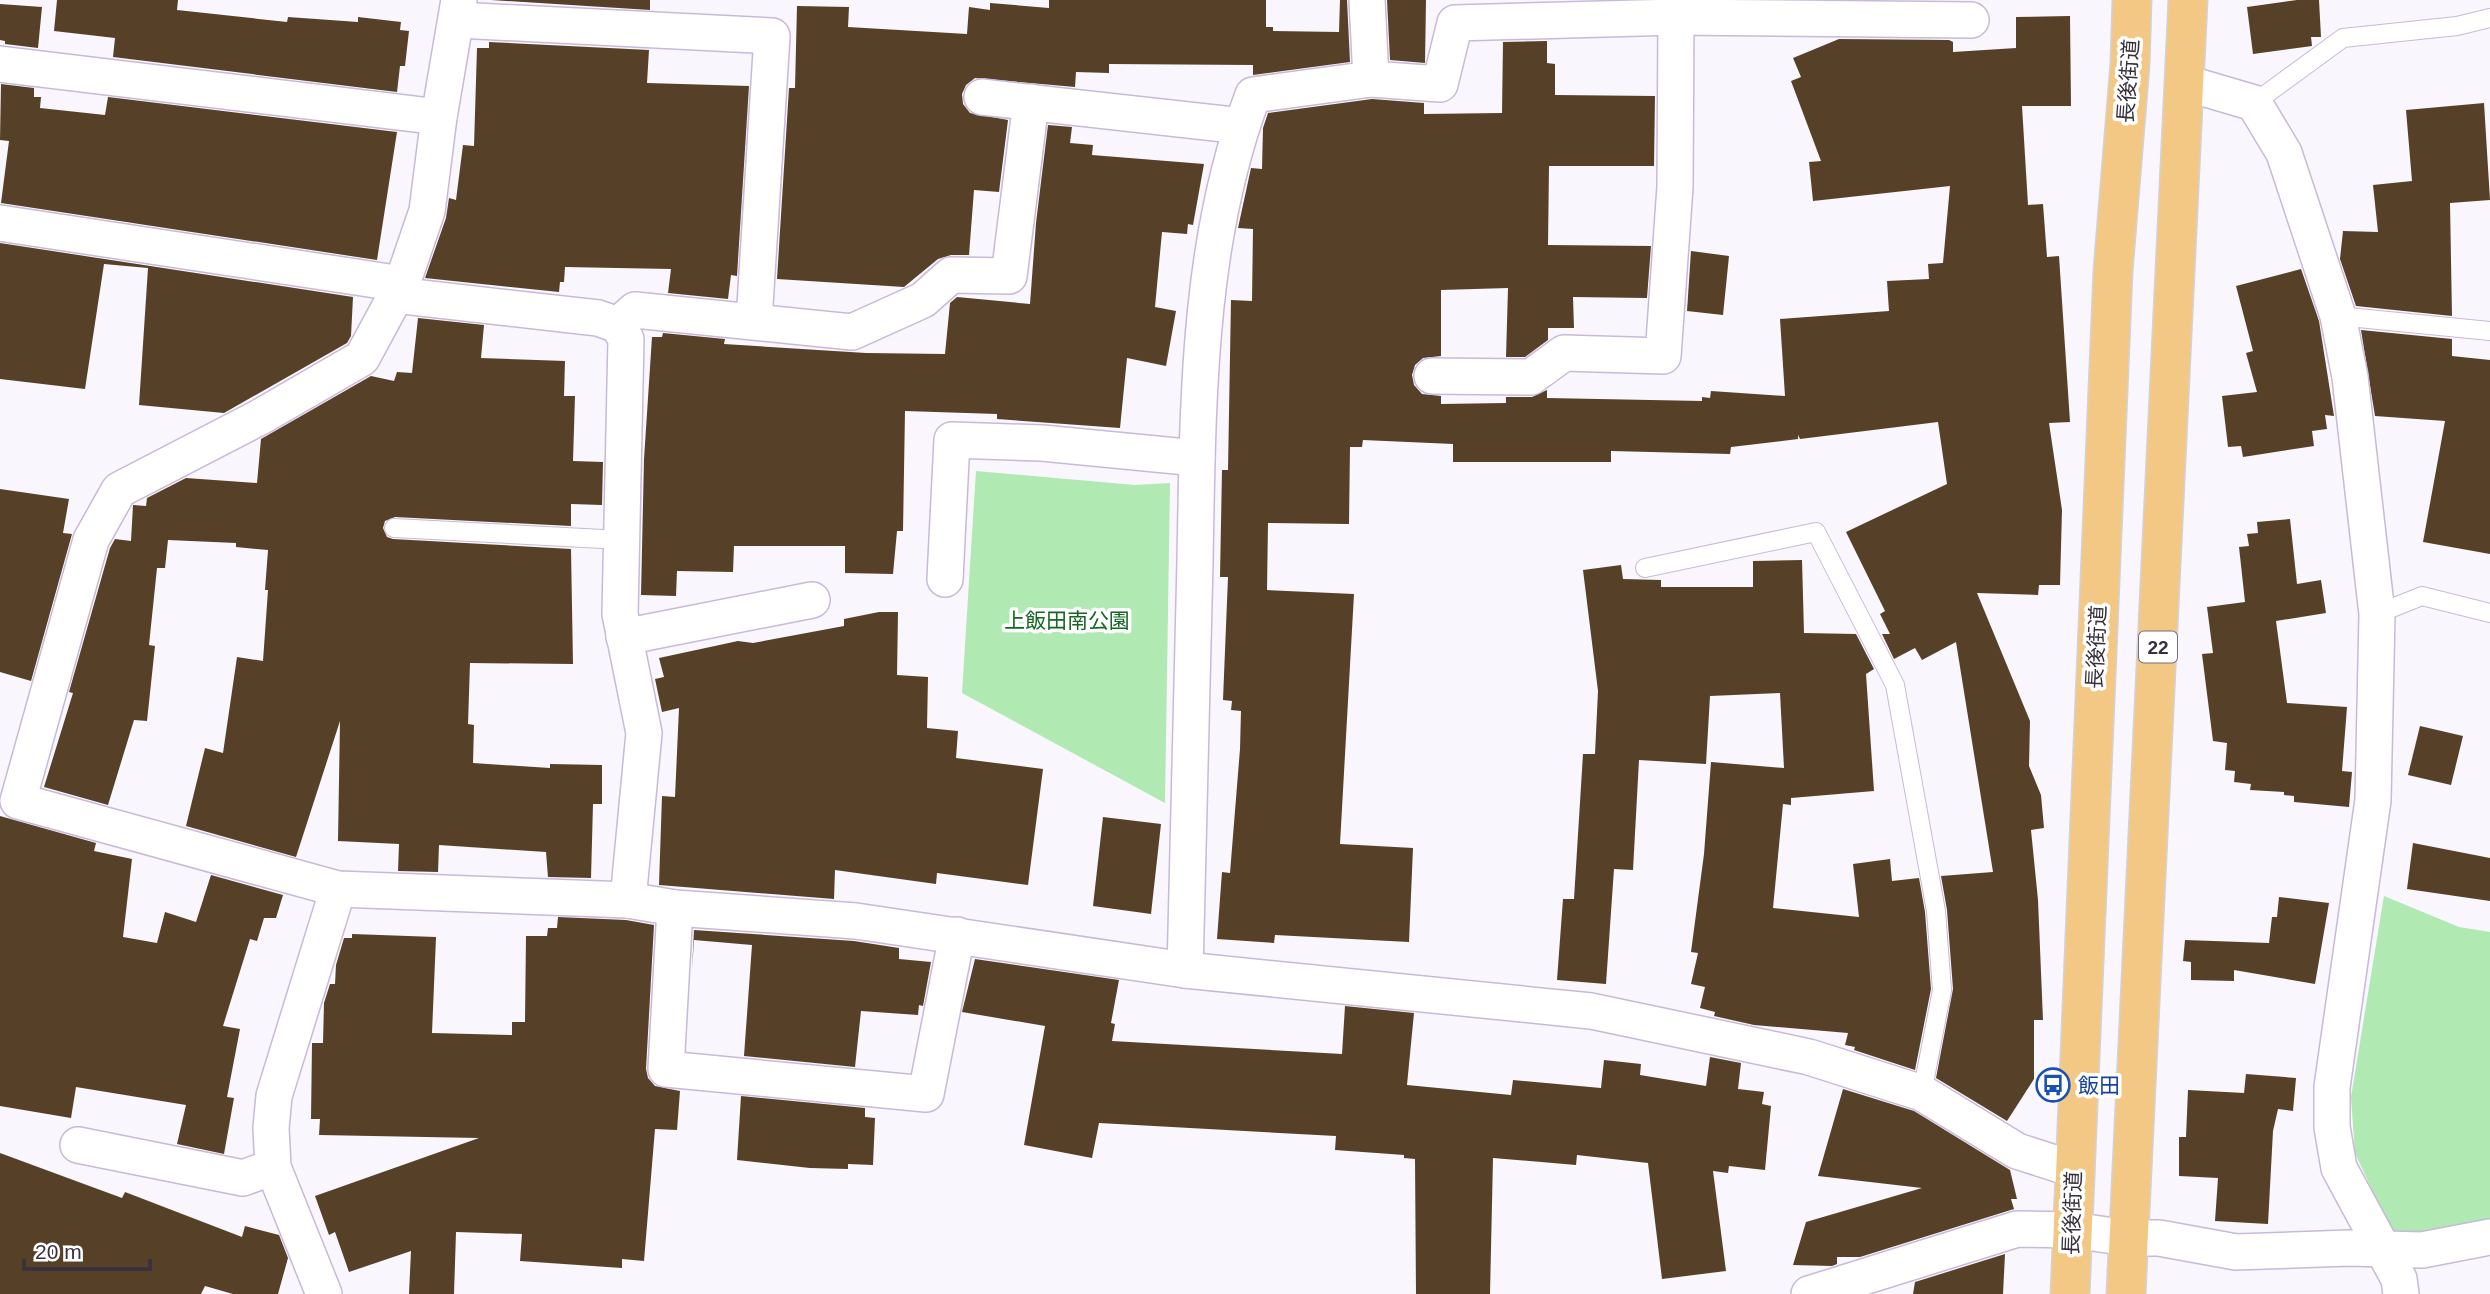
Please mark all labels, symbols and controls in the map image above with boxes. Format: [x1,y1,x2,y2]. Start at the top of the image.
street label: 長後街道 [2114,38,2142,124]
street label: 長後街道 [2082,604,2110,690]
park label: 上飯田南公園 [1004,609,1130,632]
road number: 22 [2139,632,2177,662]
bus stop icon: 飯田 [2034,1066,2072,1104]
place label: 飯田 [2078,1074,2120,1097]
street label: 長後街道 [2059,1171,2085,1255]
scale bar [24,1228,150,1272]
text: 20 m [35,1240,82,1263]

